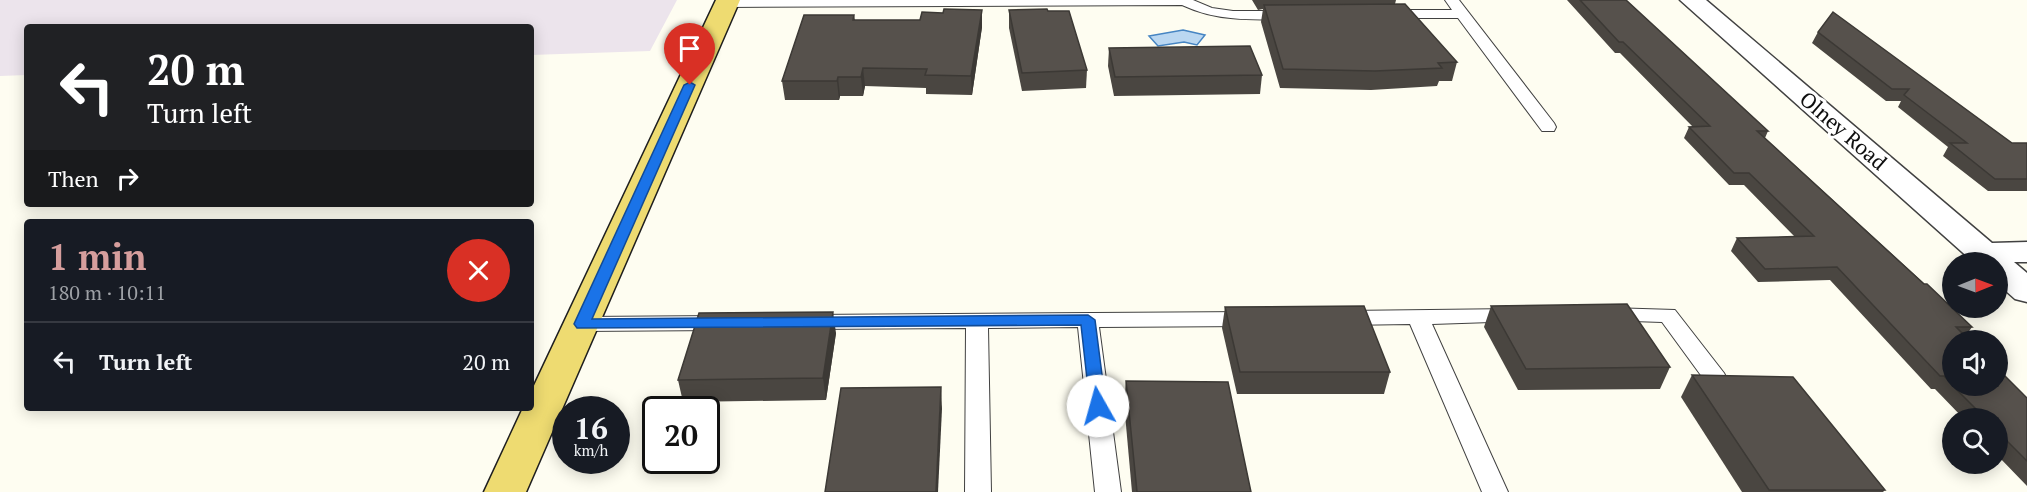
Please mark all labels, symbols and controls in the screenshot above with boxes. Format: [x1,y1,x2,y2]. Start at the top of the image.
pin [664,23,715,85]
icon: arrive [673,32,706,65]
text: 20 m [147,41,245,97]
icon: left [48,48,126,126]
street label: Olney Road [1794,85,1894,176]
text: Turn left [147,95,252,131]
icon: right [111,162,144,195]
text: Then [48,164,99,193]
text: 1 min [48,233,146,280]
button: close [447,239,510,302]
north arrow [1942,252,2008,318]
map controls [1942,252,2008,474]
text: 180 m · 10:11 [48,279,166,306]
button: sound [1942,330,2008,396]
icon: left [48,345,81,378]
text: Turn left [99,347,192,376]
text: 20 m [462,347,510,376]
position arrow [1066,374,1130,438]
speed limit sign: 20 [642,396,720,474]
text: 16 [574,408,608,448]
button: search [1942,408,2008,474]
text: km/h [574,440,608,460]

